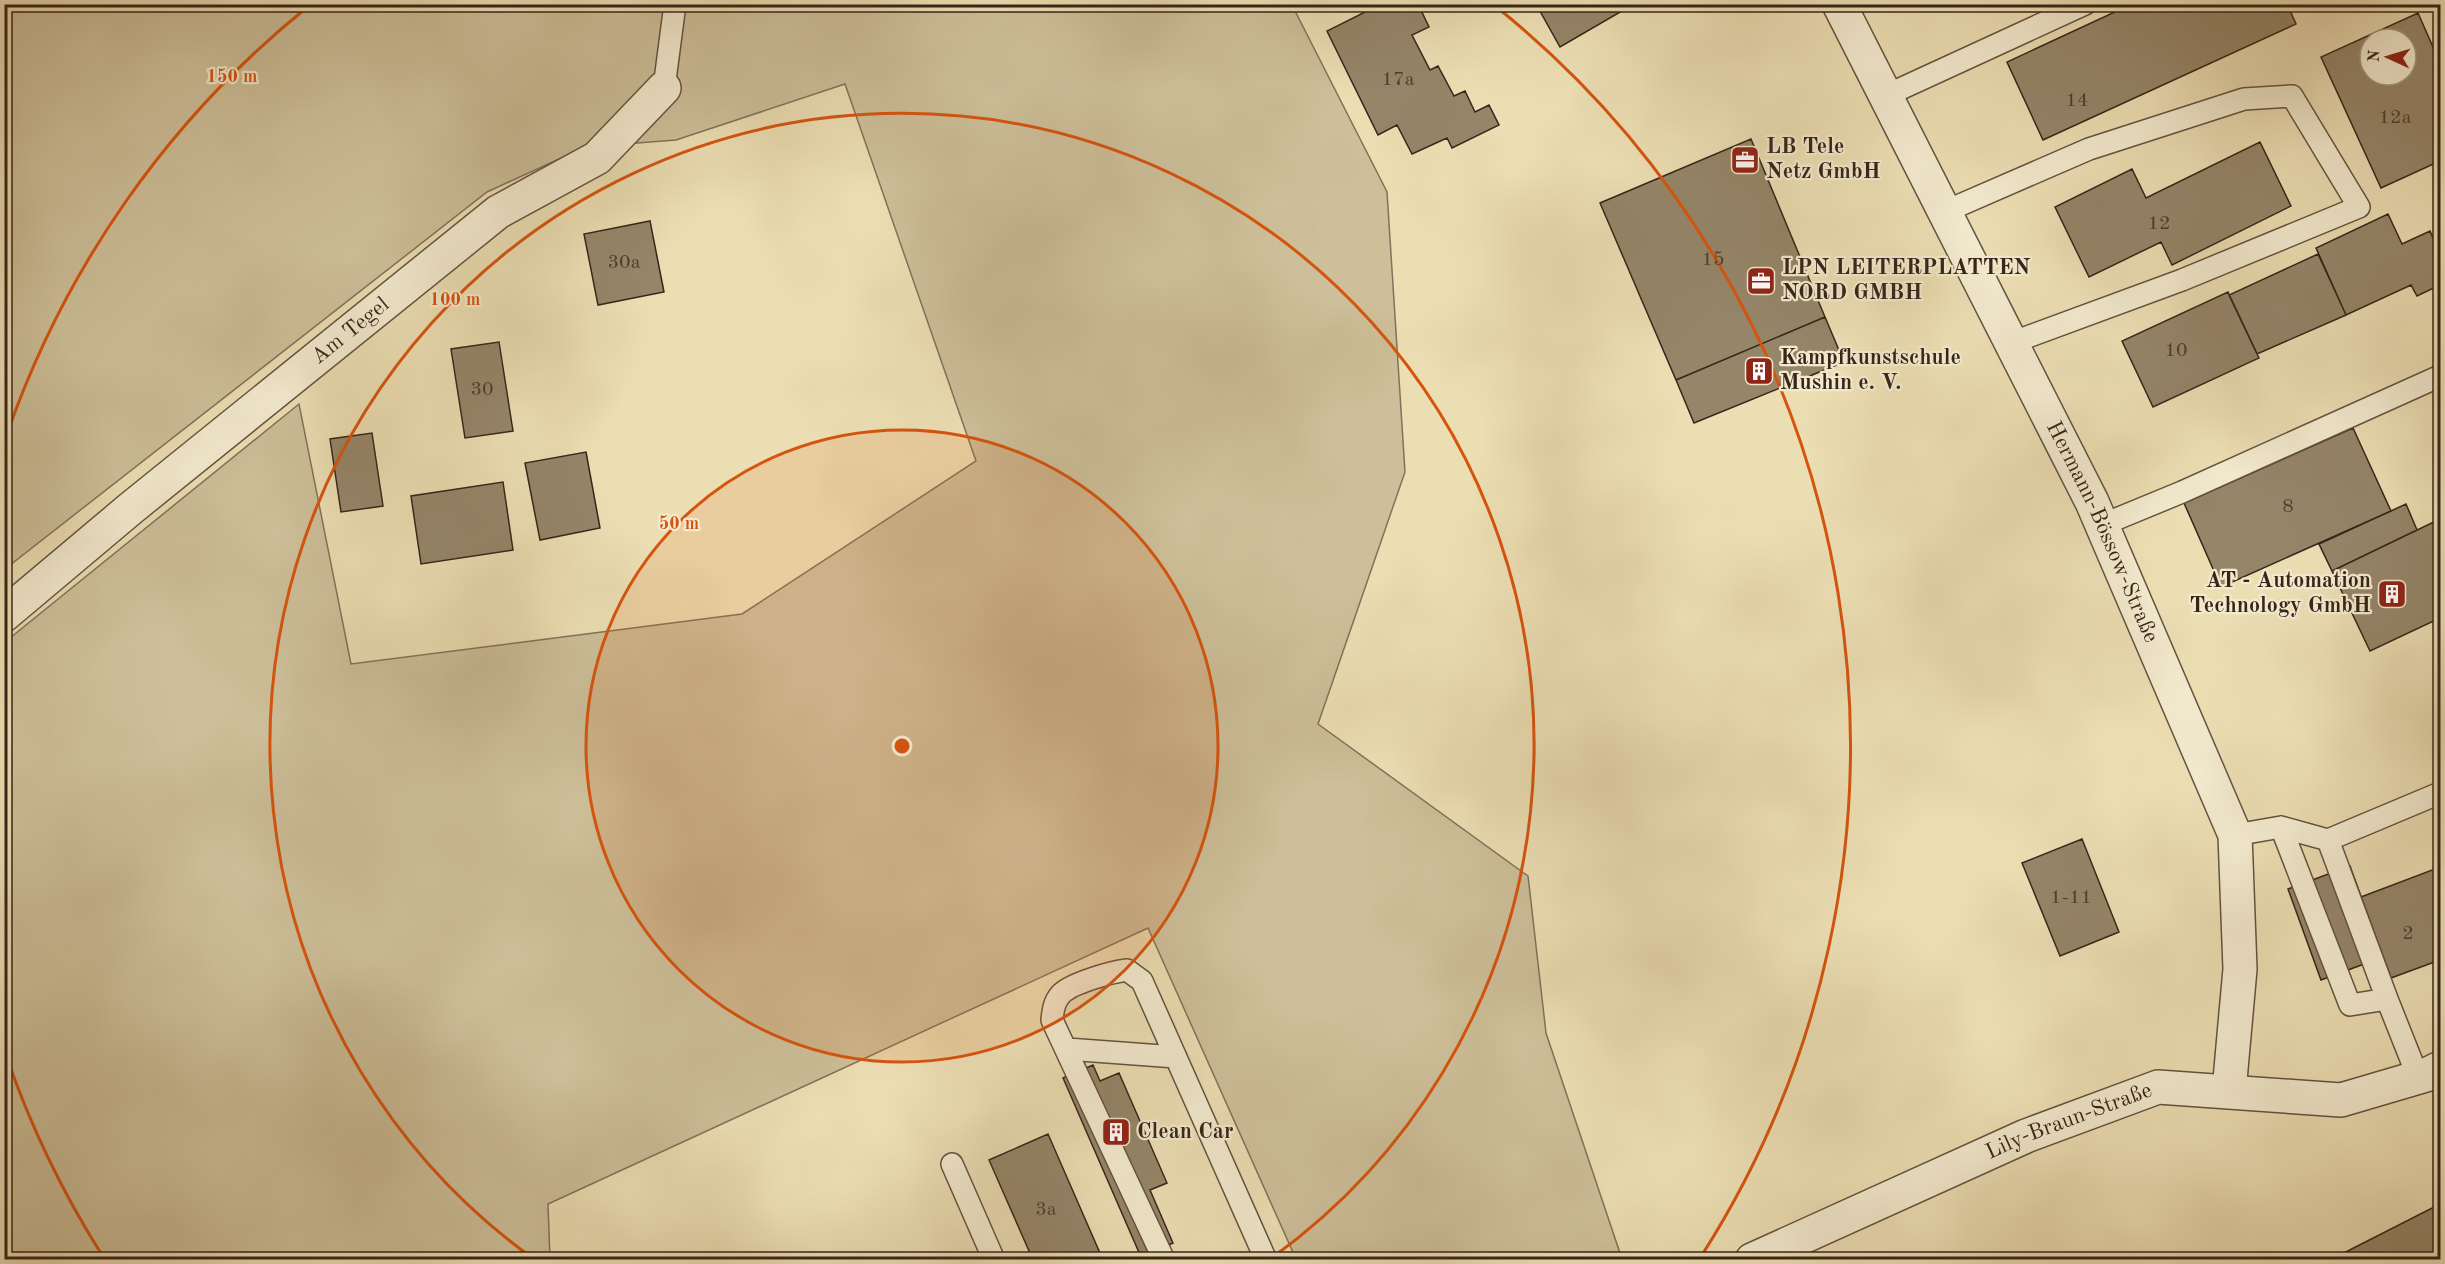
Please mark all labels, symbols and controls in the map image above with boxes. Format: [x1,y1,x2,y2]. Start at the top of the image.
north arrow [2358,27,2418,87]
text: N [2367,49,2383,63]
text: 150 m [207,68,257,86]
house number: 17a [1381,70,1415,90]
house number: 14 [2065,91,2089,111]
house number: 12a [2378,108,2412,128]
place label: LB Tele Netz GmbH [1766,136,1881,183]
office icon: LB Tele Netz GmbH [1729,144,1761,176]
house number: 12 [2147,214,2171,234]
house number: 15 [1701,250,1725,270]
house number: 30a [607,253,641,273]
place label: LPN LEITERPLATTEN NORD GMBH [1782,257,2031,304]
office icon: LPN LEITERPLATTEN NORD GMBH [1745,265,1777,297]
text: 100 m [430,291,480,309]
street label: Am Tegel [307,293,394,369]
house number: 10 [2164,341,2188,361]
place label: Kampfkunstschule Mushin e. V. [1780,347,1961,394]
building icon: Kampfkunstschule Mushin e. V. [1743,355,1775,387]
house number: 30 [470,380,494,400]
street label: Hermann-Bössow-Straße [2042,418,2162,646]
house number: 8 [2282,497,2294,517]
text: 50 m [659,515,699,533]
place label: AT - Automation Technology GmbH [2189,570,2371,617]
building icon: AT - Automation Technology GmbH [2376,578,2408,610]
centre of rings [892,736,912,756]
house number: 1-11 [2050,888,2092,908]
house number: 2 [2402,924,2414,944]
street label: Lily-Braun-Straße [1982,1079,2155,1164]
building icon: Clean Car [1100,1116,1132,1148]
place label: Clean Car [1137,1121,1234,1143]
house number: 3a [1035,1200,1057,1220]

